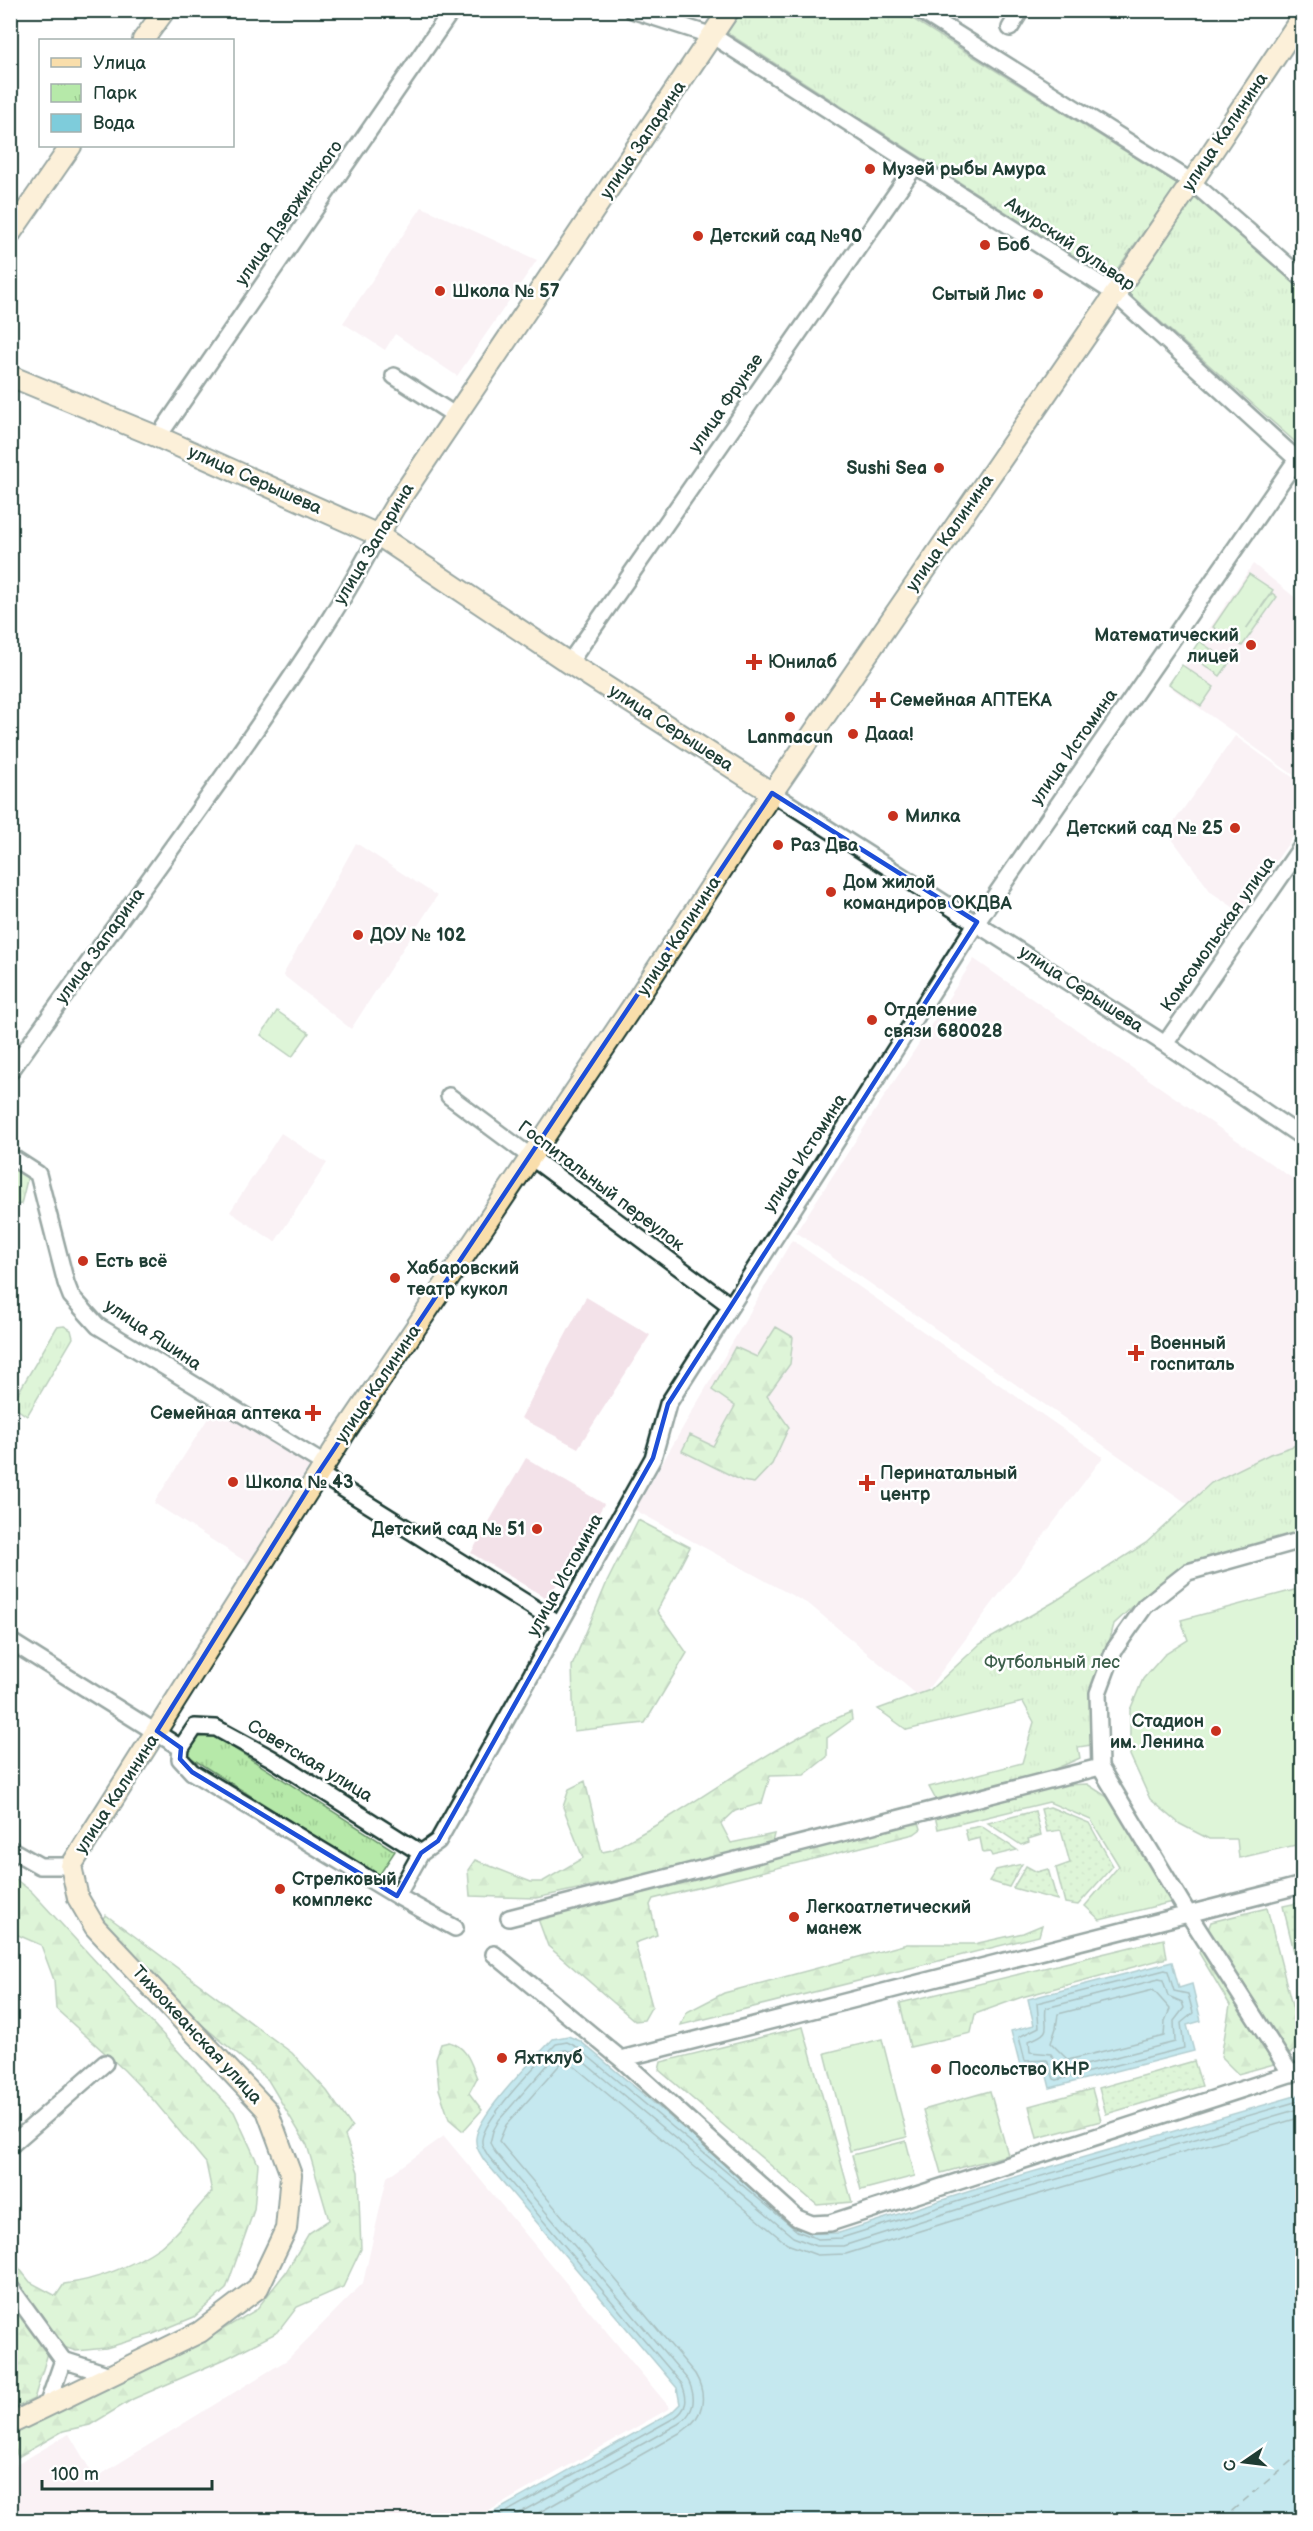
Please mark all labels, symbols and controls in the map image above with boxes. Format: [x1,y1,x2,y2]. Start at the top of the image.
legend [39,39,234,147]
text: Улица [93,53,147,74]
street label: улица Калинина [1178,69,1273,195]
street label: улица Запарина [596,77,690,203]
text: Парк [93,83,137,104]
text: Вода [93,113,135,134]
street label: улица Дзержинского [231,136,347,290]
place label: Музей рыбы Амура [882,159,1046,180]
marker: Музей рыбы Амура [863,162,877,176]
street label: Амурский бульвар [1000,192,1139,295]
place label: Детский сад №90 [710,226,862,247]
marker: Детский сад №90 [691,229,705,243]
place label: Боб [997,235,1031,256]
marker: Боб [978,238,992,252]
place label: Школа № 57 [452,281,560,302]
marker: Школа № 57 [433,284,447,298]
place label: Сытый Лис [932,284,1026,305]
marker: Сытый Лис [1031,287,1045,301]
street label: улица Фрунзе [684,349,768,457]
street label: улица Серышева [185,441,325,519]
place label: Sushi Sea [846,458,927,479]
marker: Sushi Sea [932,461,946,475]
street label: улица Калинина [902,470,998,596]
street label: улица Запарина [329,479,419,609]
place label: Математический лицей [1094,625,1239,667]
marker: Математический лицей [1244,638,1258,652]
place label: Юнилаб [768,652,838,673]
marker: Юнилаб [745,653,763,671]
street label: улица Серышева [605,680,737,776]
street label: улица Истомина [1026,685,1122,809]
place label: Семейная АПТЕКА [890,690,1052,711]
marker: Семейная АПТЕКА [871,693,885,707]
marker: Lanmacun [783,710,797,724]
place label: Дааа! [865,724,914,745]
place label: Lanmacun [747,727,833,748]
marker: Дааа! [846,727,860,741]
place label: Милка [905,806,961,827]
marker: Милка [886,809,900,823]
place label: Детский сад № 25 [1067,818,1223,839]
marker: Детский сад № 25 [1228,821,1242,835]
place label: Раз Два [790,835,859,856]
marker: Раз Два [771,838,785,852]
street label: Комсомольская улица [1156,852,1280,1016]
street label: улица Калинина [633,872,726,1000]
place label: Дом жилой командиров ОКДВА [843,872,1013,914]
street label: улица Запарина [51,884,149,1008]
marker: Дом жилой командиров ОКДВА [824,885,838,899]
place label: ДОУ № 102 [370,925,466,946]
marker: ДОУ № 102 [351,928,365,942]
street label: улица Серышева [1015,941,1147,1037]
place label: Отделение связи 680028 [884,1000,1003,1042]
marker: Отделение связи 680028 [865,1013,879,1027]
street label: улица Истомина [759,1090,851,1216]
street label: Госпитальный переулок [514,1117,689,1256]
place label: Есть всё [95,1251,167,1272]
marker: Есть всё [76,1254,90,1268]
place label: Хабаровский театр кукол [406,1258,519,1300]
marker: Хабаровский театр кукол [388,1271,402,1285]
street label: улица Яшина [101,1295,206,1375]
street label: улица Калинина [331,1321,426,1447]
place label: Военный госпиталь [1150,1333,1235,1375]
marker: Военный госпиталь [1127,1344,1145,1362]
place label: Семейная аптека [150,1403,302,1424]
marker: Семейная аптека [306,1406,320,1420]
place label: Перинатальный центр [880,1463,1017,1505]
place label: Школа № 43 [245,1472,353,1493]
marker: Перинатальный центр [858,1474,876,1492]
marker: Школа № 43 [226,1475,240,1489]
street label: улица Истомина [523,1510,608,1640]
place label: Детский сад № 51 [372,1519,525,1540]
marker: Детский сад № 51 [530,1522,544,1536]
park label: Футбольный лес [984,1652,1120,1673]
place label: Стадион им. Ленина [1110,1711,1205,1753]
street label: Советская улица [244,1715,377,1807]
marker: Стадион им. Ленина [1209,1724,1223,1738]
street label: улица Калинина [71,1730,164,1858]
place label: Стрелковый комплекс [292,1869,397,1911]
marker: Стрелковый комплекс [273,1882,287,1896]
place label: Легкоатлетический манеж [805,1897,971,1939]
marker: Легкоатлетический манеж [787,1910,801,1924]
street label: Тихоокеанская улица [128,1962,267,2109]
place label: Яхтклуб [514,2048,583,2069]
marker: Яхтклуб [495,2051,509,2065]
place label: Посольство КНР [948,2059,1089,2080]
marker: Посольство КНР [929,2062,943,2076]
north arrow [1214,2432,1274,2492]
scale bar [42,2453,212,2491]
text: С [1220,2458,1241,2473]
text: 100 m [51,2464,99,2485]

